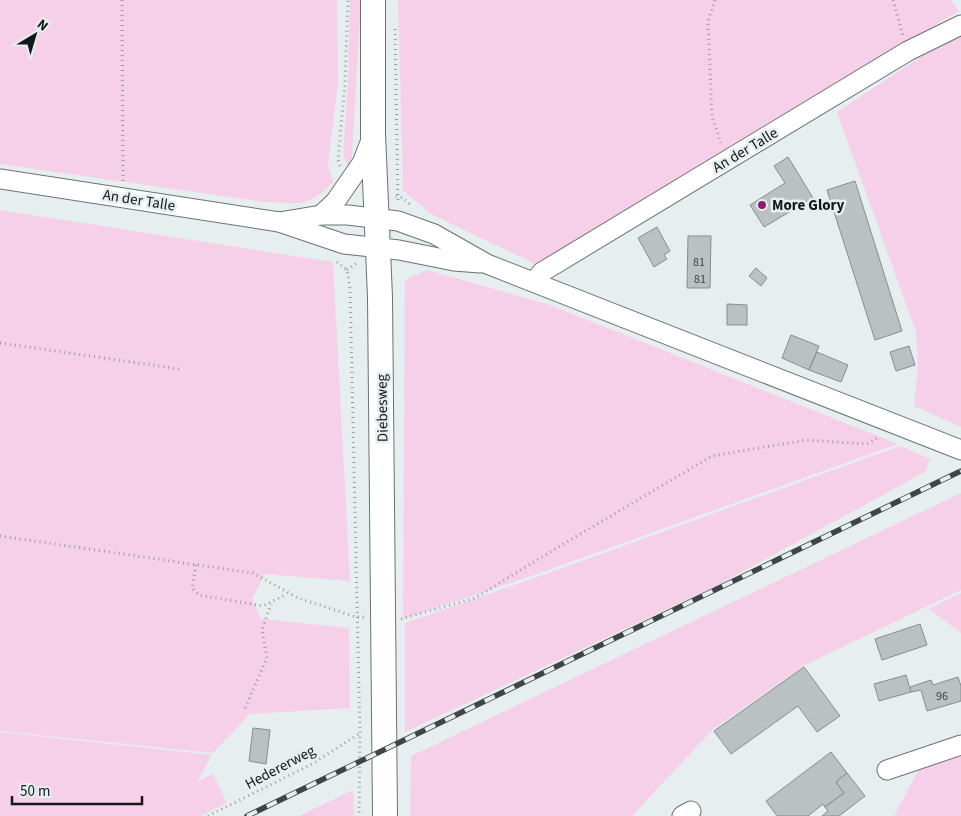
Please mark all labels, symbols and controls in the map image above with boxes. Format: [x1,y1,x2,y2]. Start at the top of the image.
north arrow [10,10,60,60]
text: N [33,15,52,36]
street label: An der Talle [709,123,782,178]
street label: An der Talle [101,184,177,217]
place label: More Glory [772,195,845,216]
marker: More Glory [756,199,768,211]
house number: 81 [693,254,705,271]
house number: 81 [694,271,706,288]
street label: Diebesweg [371,373,394,442]
house number: 96 [936,688,948,705]
street label: Hedererweg [242,740,319,795]
scale bar [12,774,142,806]
text: 50 m [20,781,50,802]

